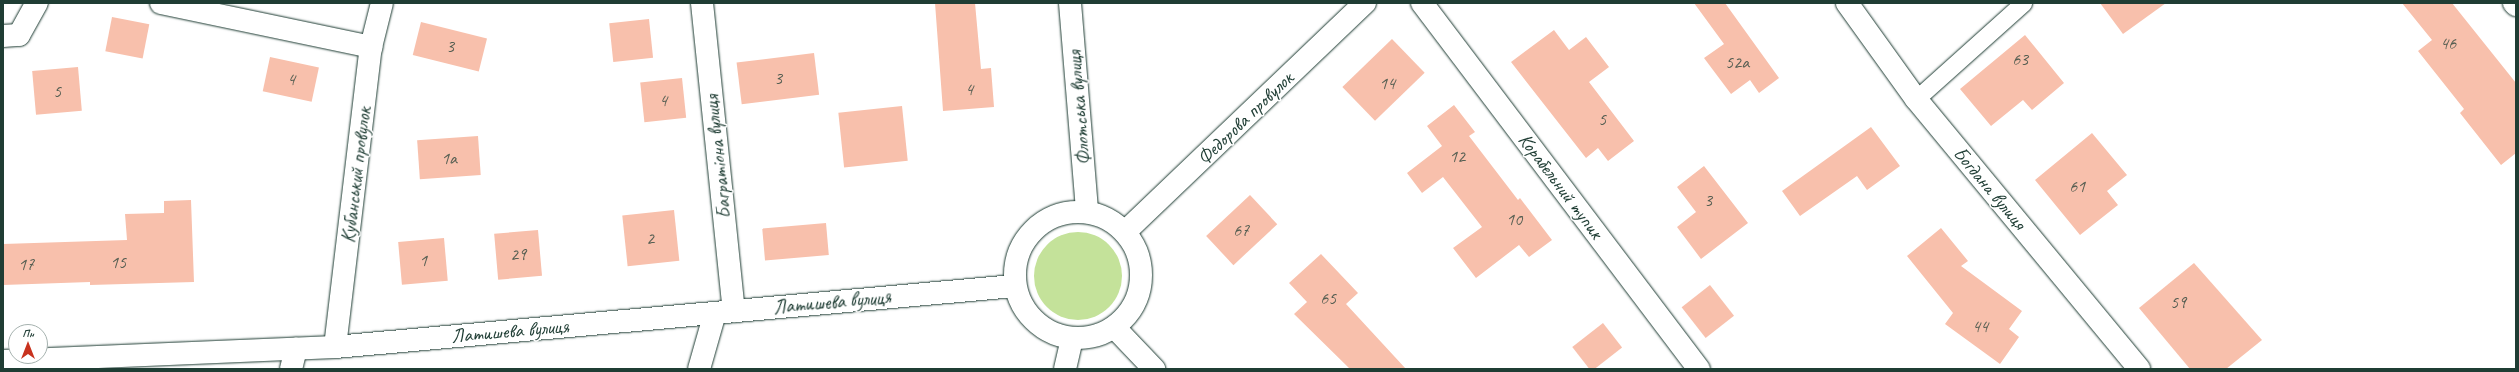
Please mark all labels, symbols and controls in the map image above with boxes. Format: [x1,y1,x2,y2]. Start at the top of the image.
house number: 46 [2440,32,2456,54]
house number: 3 [446,35,454,57]
house number: 63 [2012,48,2028,70]
street label: Флотська вулиця [1062,49,1096,167]
house number: 52а [1725,51,1749,73]
street label: Федорова провулок [1192,66,1298,170]
house number: 3 [774,67,782,89]
house number: 4 [287,68,295,90]
house number: 14 [1379,72,1395,94]
house number: 4 [965,78,973,100]
house number: 5 [53,80,61,102]
house number: 4 [659,89,667,111]
street label: Багратіона вулиця [700,93,736,221]
street label: Кубанський провулок [336,106,376,244]
house number: 5 [1598,108,1606,130]
street label: Корабельний тупик [1513,128,1609,244]
street label: Богдана вулиця [1948,142,2032,234]
house number: 12 [1449,145,1465,167]
house number: 1а [441,147,457,169]
house number: 61 [2069,175,2085,197]
house number: 3 [1704,189,1712,211]
house number: 10 [1506,208,1522,230]
house number: 67 [1233,219,1249,241]
house number: 2 [646,227,654,249]
house number: 29 [510,243,526,265]
house number: 1 [419,249,427,271]
house number: 15 [110,251,126,273]
house number: 17 [18,253,34,275]
street label: Латишева вулиця [772,285,892,319]
house number: 65 [1320,287,1336,309]
house number: 59 [2170,291,2186,313]
street label: Латишева вулиця [450,314,570,348]
house number: 44 [1972,315,1988,337]
north arrow [8,324,48,364]
text: Пн [22,326,34,340]

